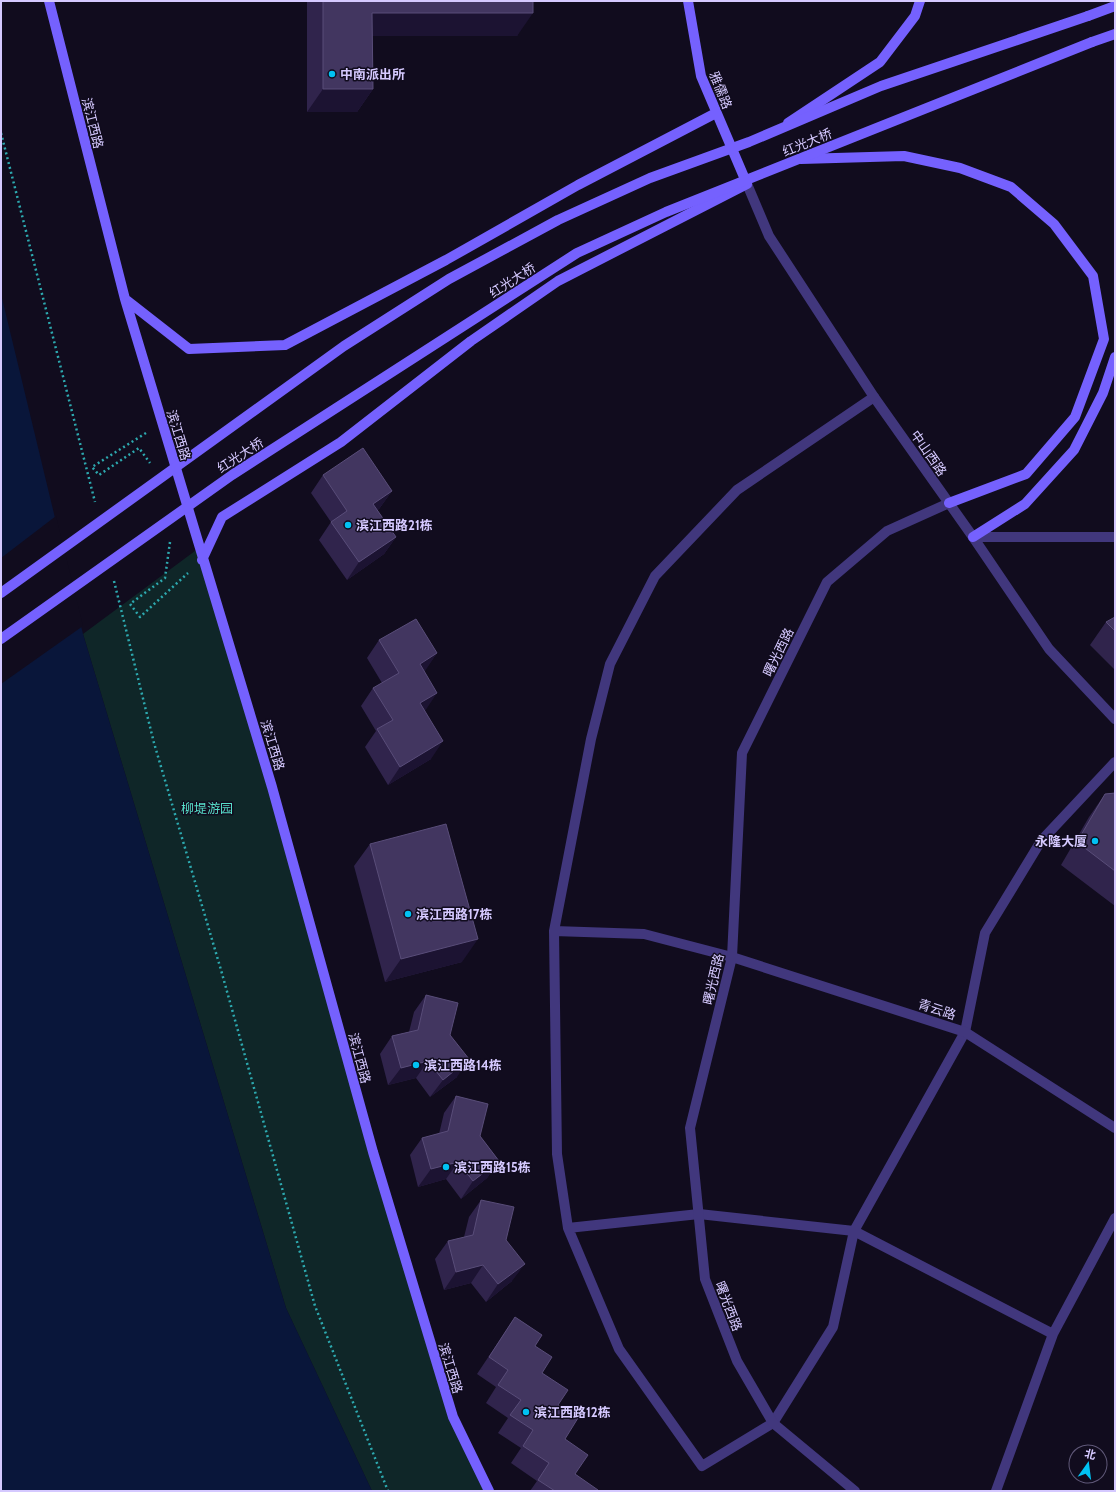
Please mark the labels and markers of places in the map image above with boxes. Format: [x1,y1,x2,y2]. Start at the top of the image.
place label: 中南派出所 [340,66,405,82]
marker: 中南派出所 [327,69,337,79]
place label: 滨江西路21栋 [356,517,433,533]
marker: 滨江西路21栋 [343,520,353,530]
place label: 永隆大厦 [1035,833,1087,849]
marker: 永隆大厦 [1090,836,1100,846]
place label: 滨江西路17栋 [416,906,492,922]
marker: 滨江西路17栋 [403,909,413,919]
place label: 滨江西路14栋 [424,1057,502,1073]
marker: 滨江西路14栋 [411,1060,421,1070]
place label: 滨江西路15栋 [454,1159,531,1175]
marker: 滨江西路15栋 [441,1162,451,1172]
place label: 滨江西路12栋 [534,1404,611,1420]
marker: 滨江西路12栋 [521,1407,531,1417]

